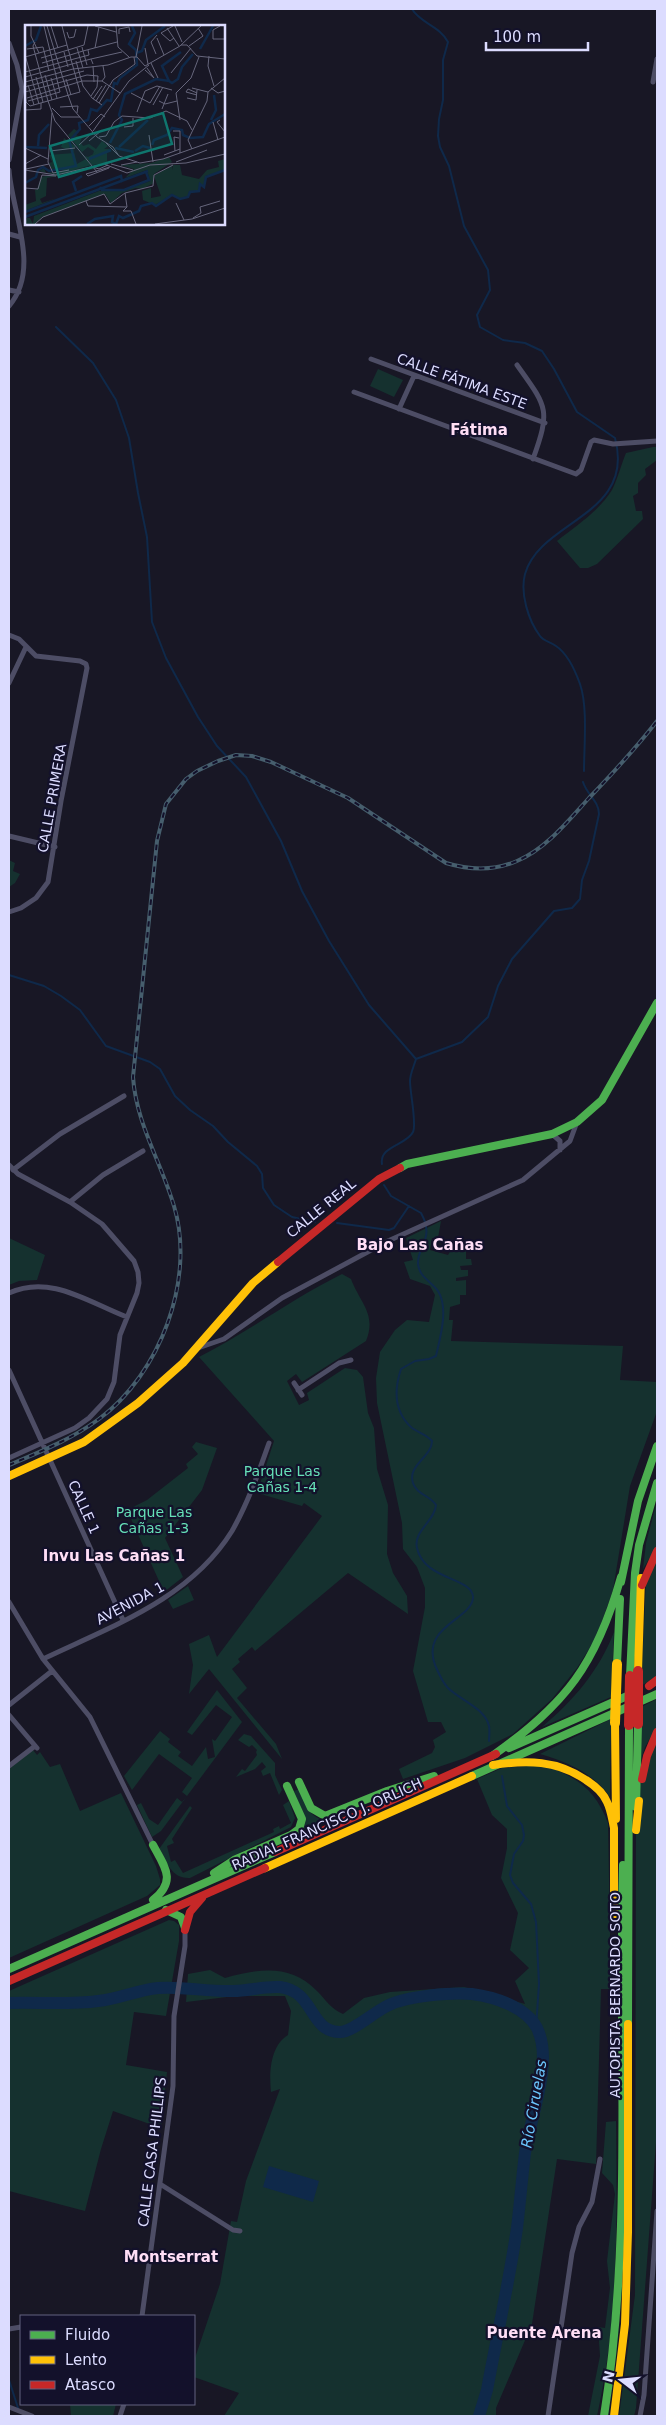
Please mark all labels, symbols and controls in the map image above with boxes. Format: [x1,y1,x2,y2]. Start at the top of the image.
scale bar [486,20,588,52]
inset map [25,25,225,225]
text: 100 m [493,28,541,46]
street label: CALLE FÁTIMA ESTE [395,350,529,412]
district label: Fátima [450,421,508,439]
street label: CALLE PRIMERA [35,742,70,854]
street label: CALLE REAL [283,1175,359,1241]
district label: Bajo Las Cañas [357,1236,484,1254]
park label: Parque Las Cañas 1-4 [244,1463,320,1495]
street label: CALLE 1 [65,1478,103,1536]
park label: Parque Las Cañas 1-3 [116,1504,192,1536]
district label: Invu Las Cañas 1 [43,1547,185,1565]
street label: AVENIDA 1 [93,1578,167,1628]
street label: RADIAL FRANCISCO J. ORLICH [229,1775,425,1873]
street label: AUTOPISTA BERNARDO SOTO [607,1892,623,2098]
water label: Río Ciruelas [517,2058,551,2150]
street label: CALLE CASA PHILLIPS [135,2076,169,2228]
district label: Montserrat [124,2248,218,2266]
legend [20,2315,195,2405]
district label: Puente Arena [486,2324,602,2342]
text: Fluido [65,2326,110,2344]
text: Lento [65,2351,107,2369]
north arrow [596,2355,646,2405]
text: N [599,2369,618,2384]
text: Atasco [65,2376,115,2394]

